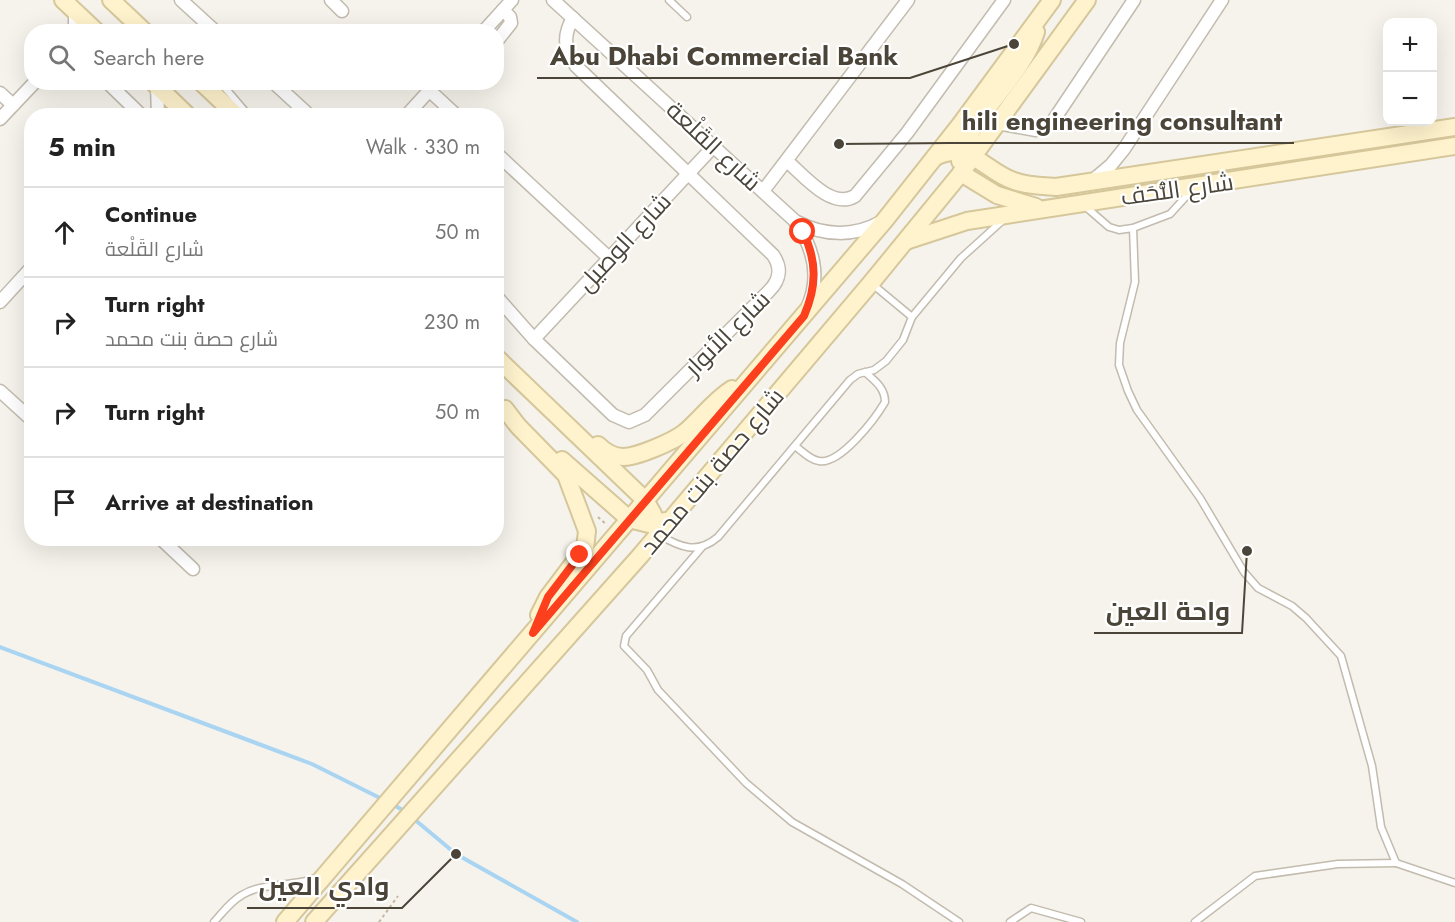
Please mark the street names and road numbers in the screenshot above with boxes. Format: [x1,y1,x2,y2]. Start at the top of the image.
street label: شارع القَلْعة [659,93,769,199]
street label: شارع التُّحَف [1118,164,1236,214]
street label: شارع الوصيل [569,185,679,299]
street label: شارع الأنوار [675,282,778,385]
street label: شارع حصة بنت محمد [632,380,792,562]

